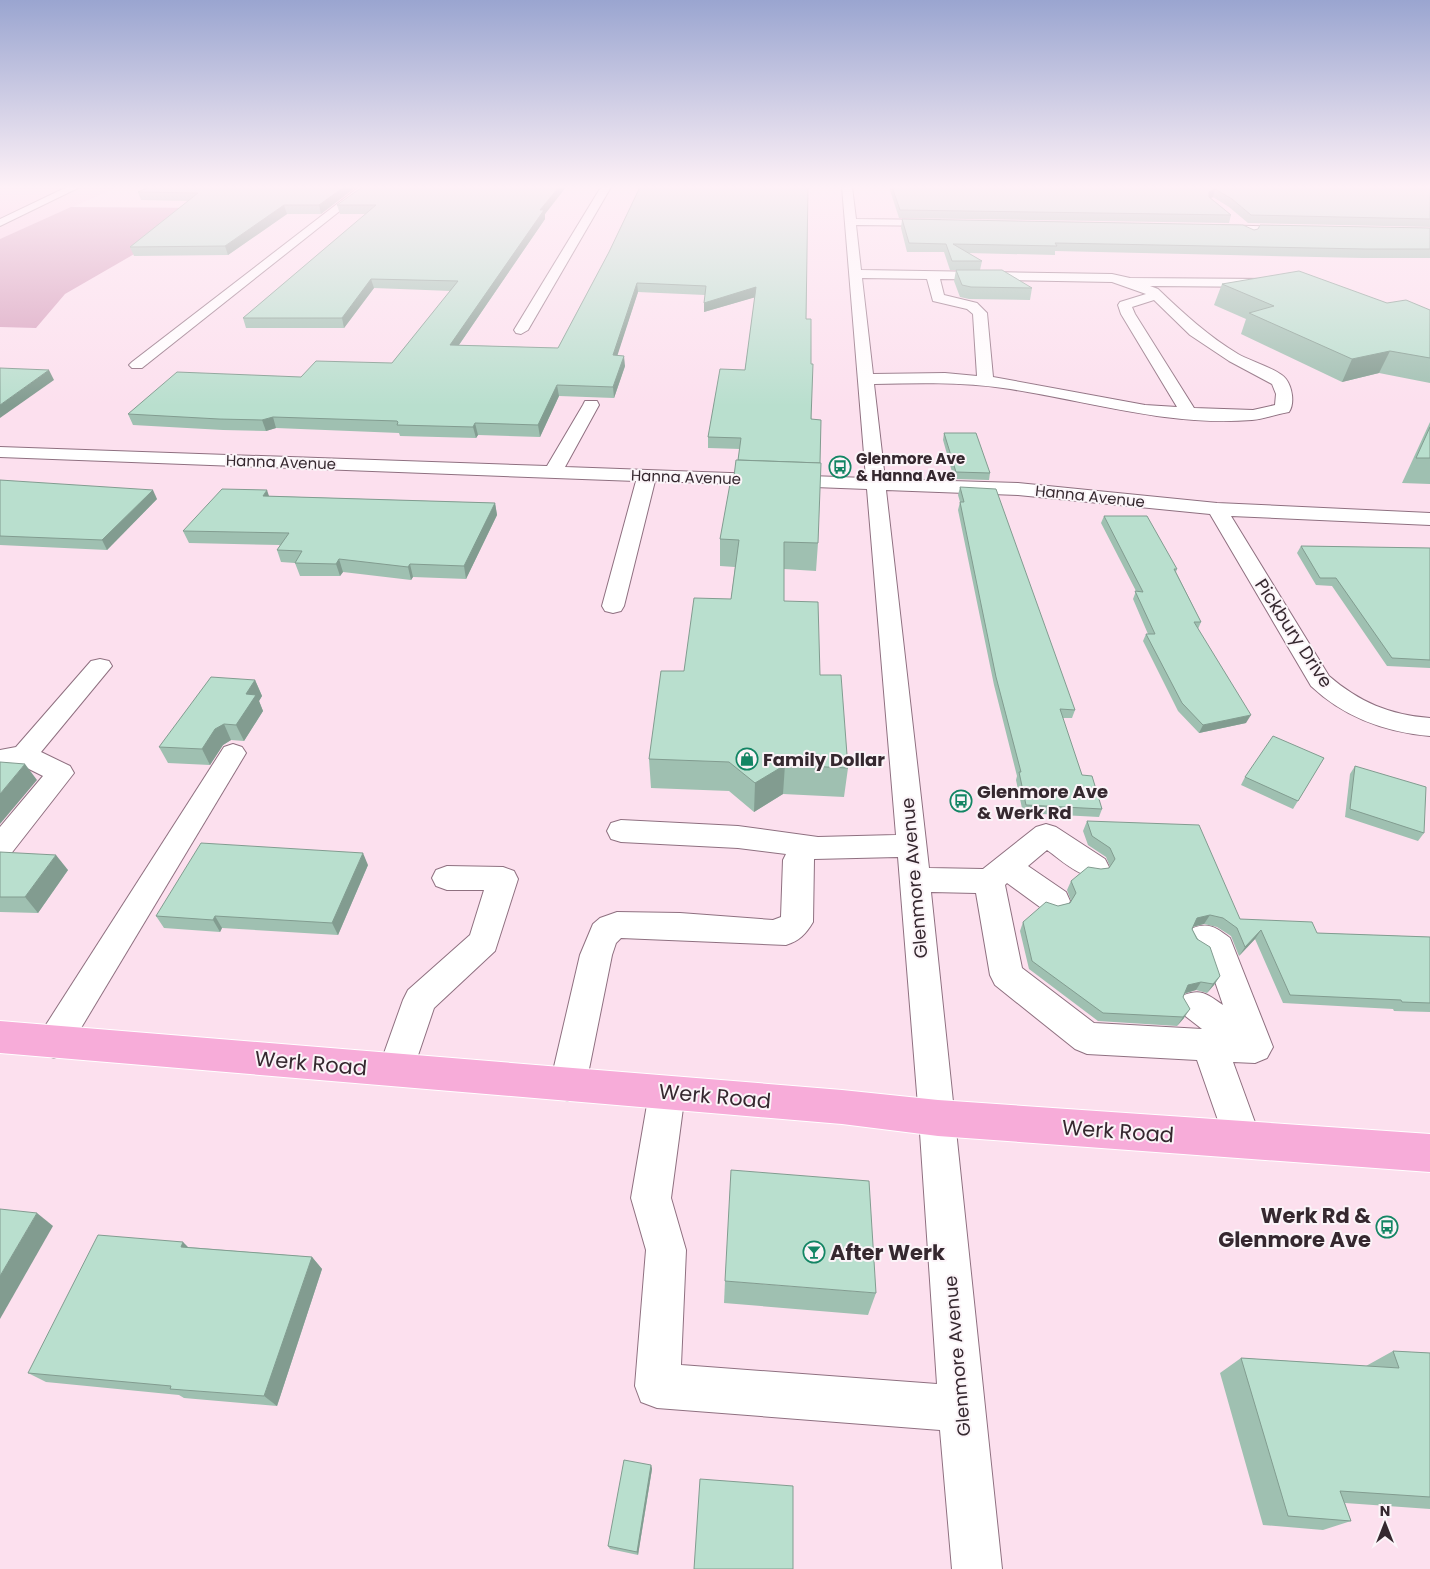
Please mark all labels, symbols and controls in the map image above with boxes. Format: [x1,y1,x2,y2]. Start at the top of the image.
place label: Glenmore Ave & Hanna Ave [856,448,965,486]
street label: Hanna Avenue [226,450,336,474]
bus stop icon: Glenmore Ave & Hanna Ave [828,455,852,479]
street label: Hanna Avenue [631,465,741,489]
street label: Hanna Avenue [1034,480,1146,512]
street label: Pickbury Drive [1249,574,1339,692]
shop icon: Family Dollar [735,747,759,771]
place label: Family Dollar [763,747,885,772]
place label: Glenmore Ave & Werk Rd [977,779,1108,825]
bus stop icon: Glenmore Ave & Werk Rd [949,789,973,813]
street label: Glenmore Avenue [895,796,933,960]
street label: Werk Road [254,1044,368,1082]
street label: Werk Road [658,1077,772,1115]
street label: Werk Road [1061,1113,1175,1149]
place label: Werk Rd & Glenmore Ave [1218,1201,1371,1254]
bus stop icon: Werk Rd & Glenmore Ave [1375,1215,1399,1239]
place label: After Werk [830,1238,945,1267]
bar icon: After Werk [802,1240,826,1264]
street label: Glenmore Avenue [938,1274,976,1438]
north arrow [1360,1499,1410,1549]
text: N [1380,1501,1390,1521]

